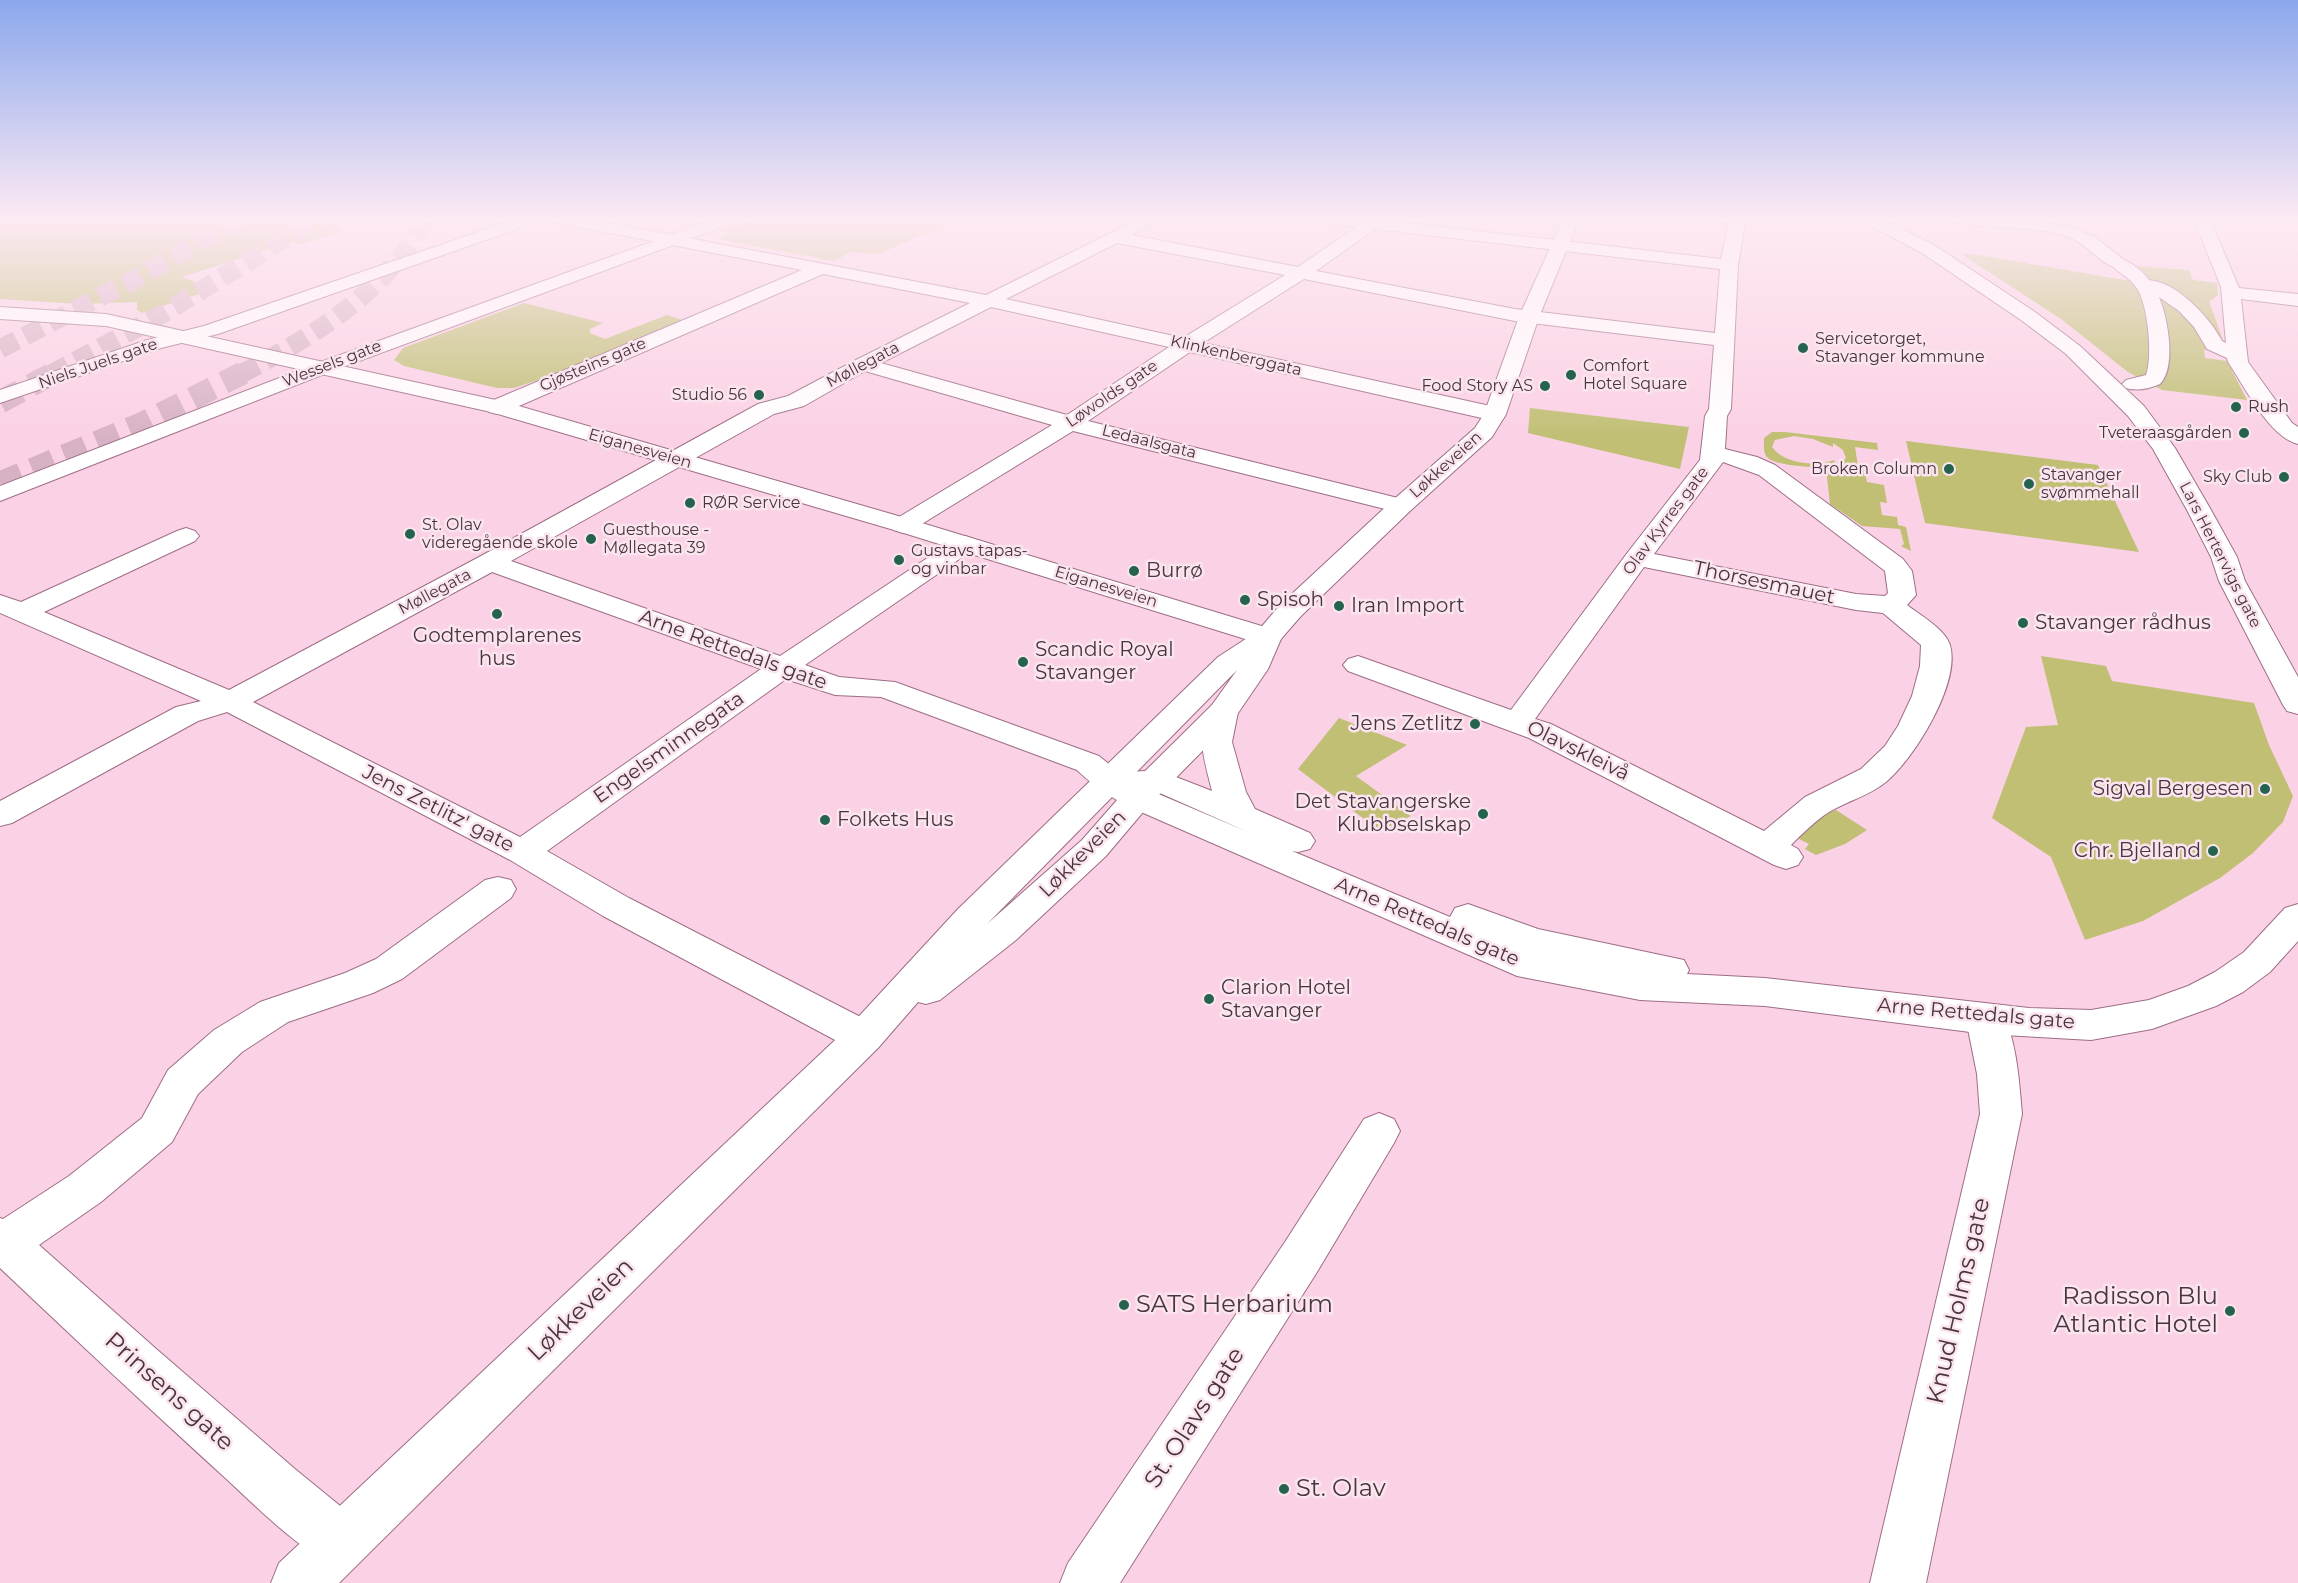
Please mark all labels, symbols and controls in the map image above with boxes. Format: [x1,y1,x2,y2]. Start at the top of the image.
place label: Servicetorget, Stavanger kommune [1815,329,1985,367]
street label: Klinkenberggata [1168,332,1304,380]
street label: Gjøsteins gate [537,334,649,396]
street label: Niels Juels gate [36,335,160,393]
street label: Wessels gate [280,336,384,392]
street label: Møllegata [823,338,903,392]
marker: Servicetorget, Stavanger kommune [1796,341,1810,355]
street label: Løwolds gate [1063,356,1161,432]
place label: Comfort Hotel Square [1583,356,1687,394]
marker: Comfort Hotel Square [1564,368,1578,382]
place label: Food Story AS [1421,376,1533,396]
marker: Food Story AS [1538,379,1552,393]
place label: Studio 56 [672,385,747,405]
marker: Studio 56 [752,388,766,402]
place label: Rush [2248,397,2289,417]
marker: Rush [2229,400,2243,414]
street label: Ledaalsgata [1100,421,1198,463]
place label: Tveteraasgården [2099,423,2232,443]
street label: Eiganesveien [586,425,694,473]
marker: Tveteraasgården [2237,426,2251,440]
street label: Løkkeveien [1406,428,1486,502]
place label: Broken Column [1811,459,1937,479]
marker: Broken Column [1942,462,1956,476]
street label: Olav Kyrres gate [1619,463,1713,579]
place label: Stavanger svømmehall [2041,465,2140,503]
place label: Sky Club [2203,467,2272,487]
marker: Sky Club [2277,470,2291,484]
marker: Stavanger svømmehall [2022,477,2036,491]
street label: Lars Hertervigs gate [2175,479,2265,631]
place label: RØR Service [702,493,800,513]
marker: RØR Service [683,496,697,510]
place label: St. Olav videregående skole [422,515,578,553]
place label: Guesthouse - Møllegata 39 [603,520,709,558]
marker: St. Olav videregående skole [403,527,417,541]
marker: Guesthouse - Møllegata 39 [584,532,598,546]
place label: Gustavs tapas- og vinbar [911,541,1028,579]
marker: Gustavs tapas- og vinbar [892,553,906,567]
street label: Thorsesmauet [1691,556,1837,610]
place label: Burrø [1146,559,1203,583]
street label: Eiganesveien [1052,562,1160,612]
marker: Burrø [1127,564,1141,578]
street label: Møllegata [395,565,475,619]
place label: Spisoh [1257,588,1324,612]
marker: Spisoh [1238,593,1252,607]
place label: Iran Import [1351,594,1465,618]
marker: Iran Import [1332,599,1346,613]
street label: Arne Rettedals gate [636,605,830,695]
marker: Godtemplarenes hus [490,607,504,621]
place label: Stavanger rådhus [2035,611,2211,635]
marker: Stavanger rådhus [2016,616,2030,630]
place label: Godtemplarenes hus [413,624,581,671]
place label: Scandic Royal Stavanger [1035,638,1174,685]
marker: Scandic Royal Stavanger [1016,655,1030,669]
street label: Engelsminnegata [589,687,749,809]
place label: Jens Zetlitz [1351,712,1463,736]
street label: Olavskleivå [1523,716,1633,786]
marker: Jens Zetlitz [1468,717,1482,731]
street label: Jens Zetlitz' gate [358,760,518,858]
place label: Sigval Bergesen [2093,777,2253,801]
marker: Sigval Bergesen [2258,782,2272,796]
place label: Det Stavangerske Klubbselskap [1295,790,1471,837]
street label: Løkkeveien [1035,806,1131,902]
marker: Det Stavangerske Klubbselskap [1476,807,1490,821]
place label: Folkets Hus [837,808,953,832]
marker: Folkets Hus [818,813,832,827]
place label: Chr. Bjelland [2074,839,2201,863]
marker: Chr. Bjelland [2206,844,2220,858]
street label: Arne Rettedals gate [1331,872,1523,972]
place label: Clarion Hotel Stavanger [1221,976,1351,1023]
marker: Clarion Hotel Stavanger [1202,992,1216,1006]
street label: Arne Rettedals gate [1876,993,2076,1035]
street label: Knud Holms gate [1921,1195,1997,1407]
street label: Løkkeveien [522,1252,640,1368]
place label: Radisson Blu Atlantic Hotel [2054,1283,2218,1339]
place label: SATS Herbarium [1136,1291,1333,1319]
marker: SATS Herbarium [1117,1298,1131,1312]
marker: Radisson Blu Atlantic Hotel [2223,1304,2237,1318]
street label: Prinsens gate [99,1327,239,1457]
street label: St. Olavs gate [1139,1342,1251,1494]
place label: St. Olav [1296,1475,1386,1503]
marker: St. Olav [1277,1482,1291,1496]

